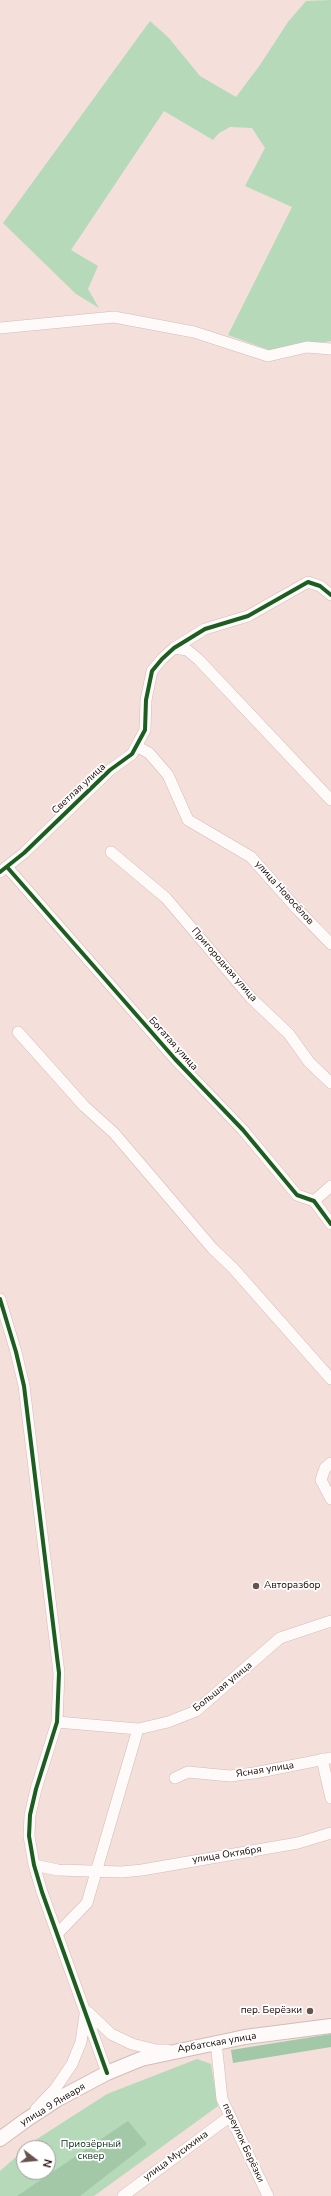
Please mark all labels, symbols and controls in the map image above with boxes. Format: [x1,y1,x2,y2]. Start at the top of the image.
street label: Светлая улица [50,761,108,817]
street label: улица Новосёлов [252,859,316,927]
street label: Пригородная улица [189,926,259,1004]
street label: Богатая улица [146,1015,200,1073]
place label: Авторазбор [264,1580,320,1592]
marker: Авторазбор [251,1581,261,1591]
street label: Большая улица [191,1660,255,1714]
street label: Ясная улица [235,1759,295,1781]
street label: улица Октября [191,1844,263,1866]
place label: пер. Берёзки [241,2005,302,2017]
marker: пер. Берёзки [305,2006,315,2016]
street label: Арбатская улица [177,2030,257,2056]
street label: улица 9 Января [18,2081,88,2129]
street label: переулок Берёзки [219,2101,267,2185]
street label: улица Мусихина [141,2128,211,2184]
park label: Приозёрный сквер [61,2139,121,2162]
north arrow [16,2140,56,2180]
text: N [39,2157,55,2169]

